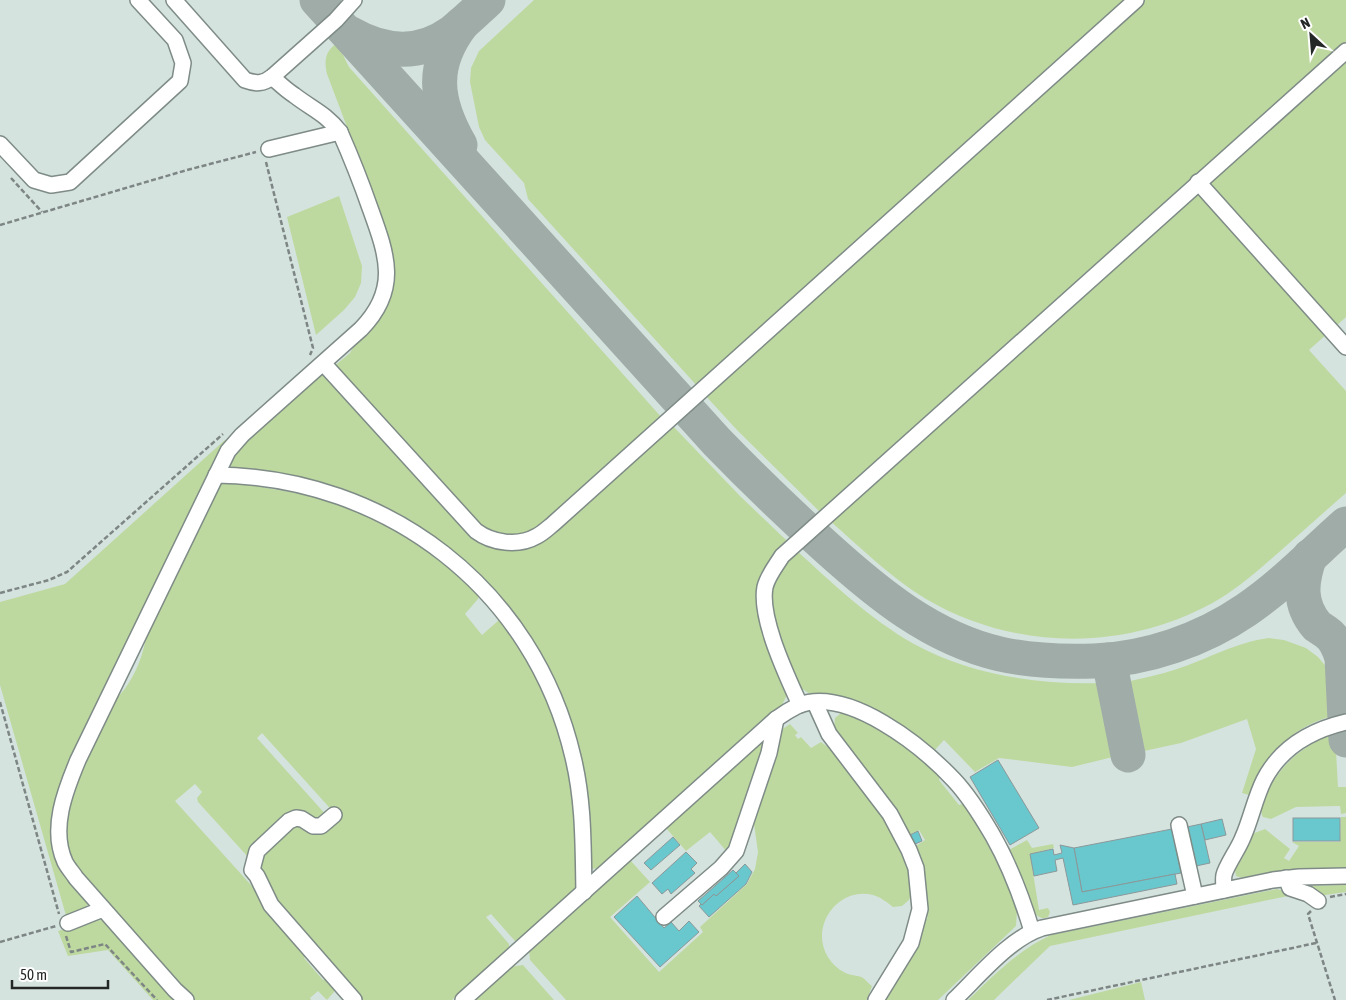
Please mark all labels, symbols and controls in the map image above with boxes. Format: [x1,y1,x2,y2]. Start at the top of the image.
north arrow [1286,10,1336,60]
text: N [1298,14,1313,32]
scale bar [12,958,109,990]
text: 50 m [20,966,47,983]

